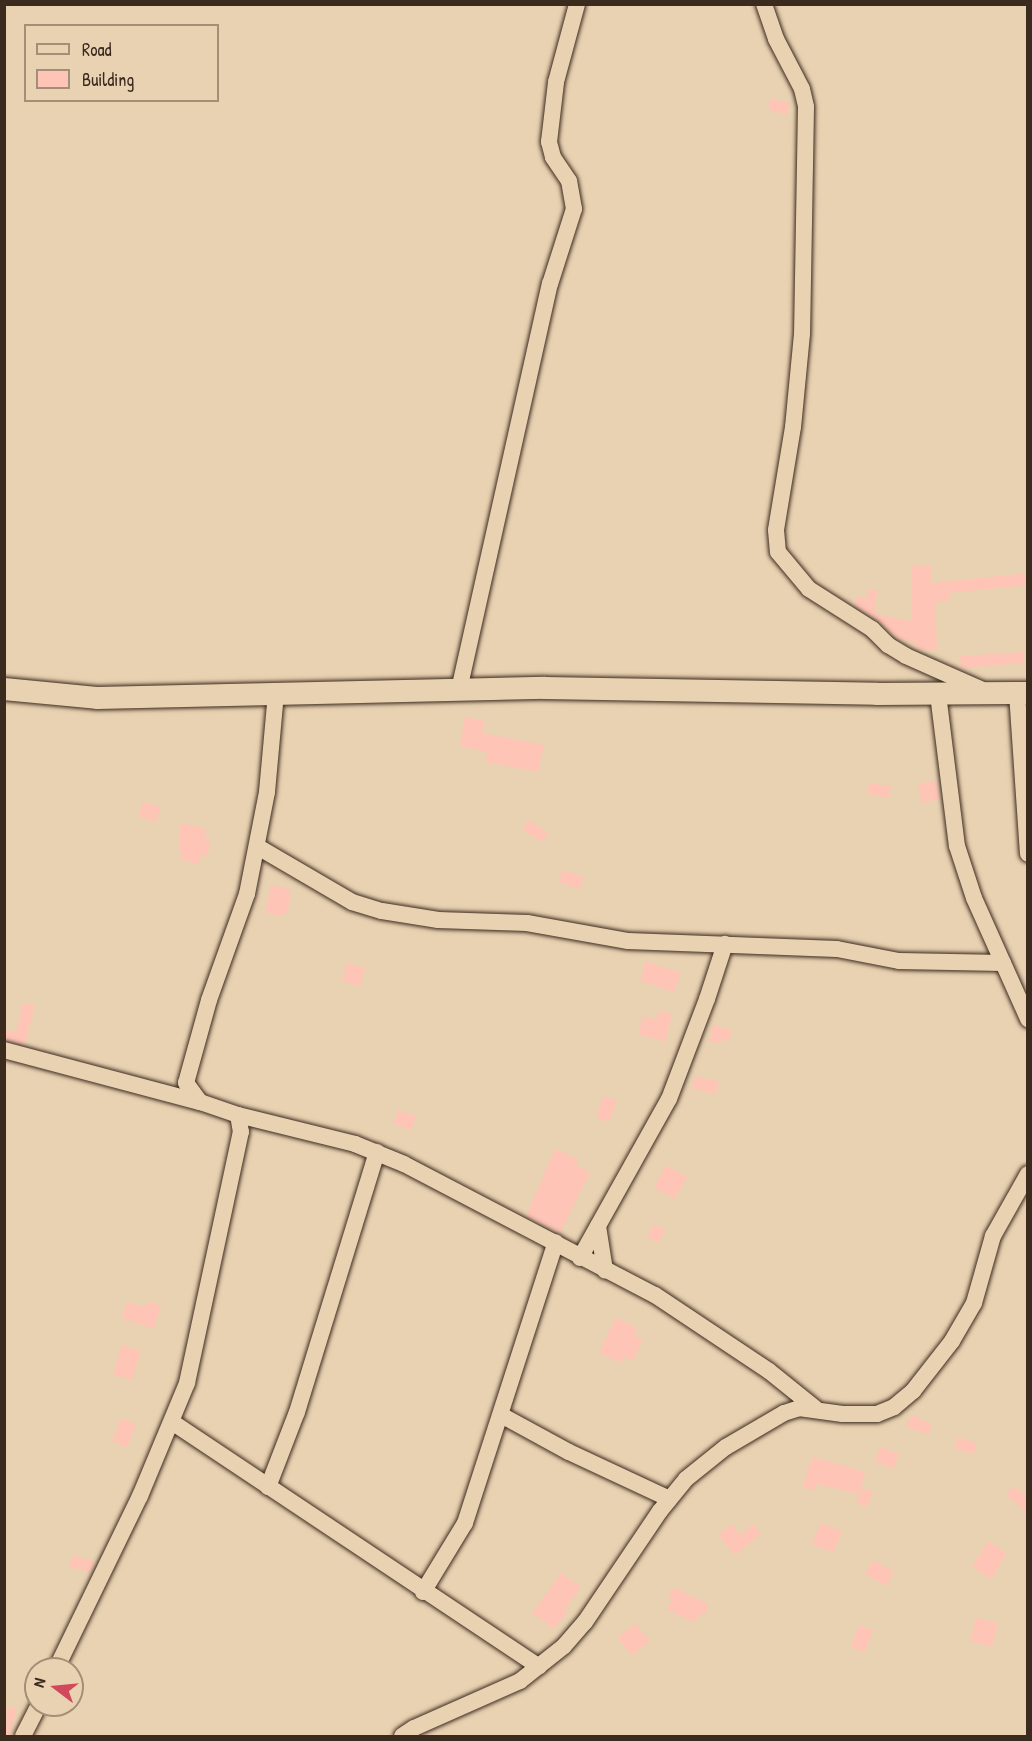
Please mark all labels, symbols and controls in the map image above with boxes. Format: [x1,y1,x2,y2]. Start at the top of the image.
legend [24,24,219,102]
text: Road [82,37,112,62]
text: Building [82,67,134,92]
north arrow [24,1657,84,1717]
text: N [27,1675,50,1690]

